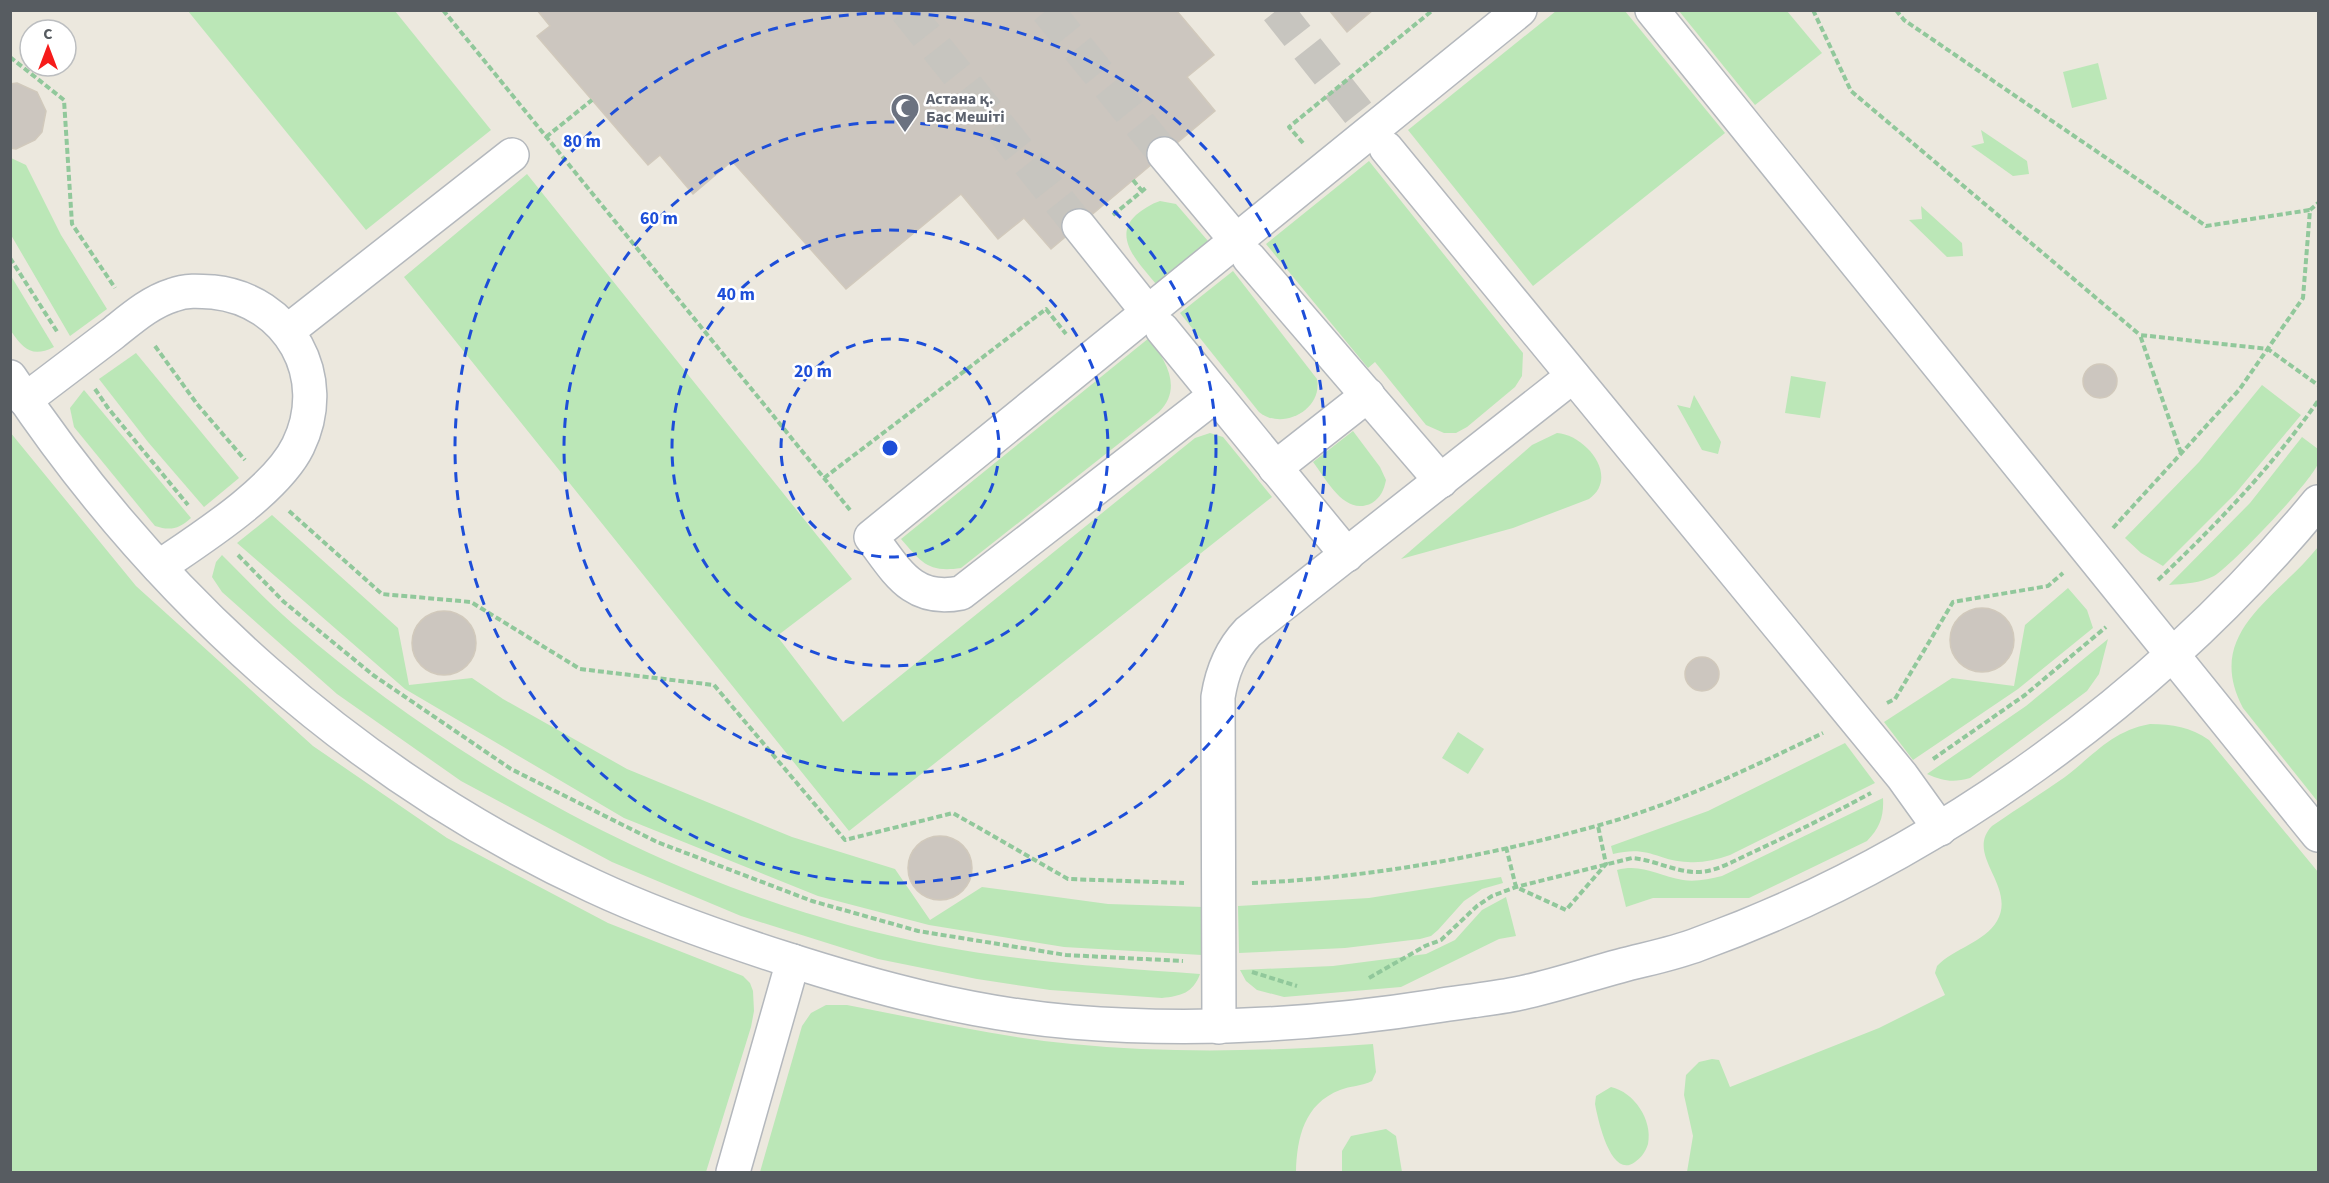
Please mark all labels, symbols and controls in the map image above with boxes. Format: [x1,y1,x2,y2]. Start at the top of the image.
north arrow [18,18,78,78]
text: С [43,23,53,45]
place label: Астана қ. Бас Мешіті [925,88,1005,128]
mosque icon: Астана қ. Бас Мешіті [889,92,921,134]
text: 80 m [563,129,601,154]
text: 60 m [640,206,678,231]
text: 40 m [717,282,755,307]
text: 20 m [794,359,832,384]
centre of rings [880,438,900,458]

